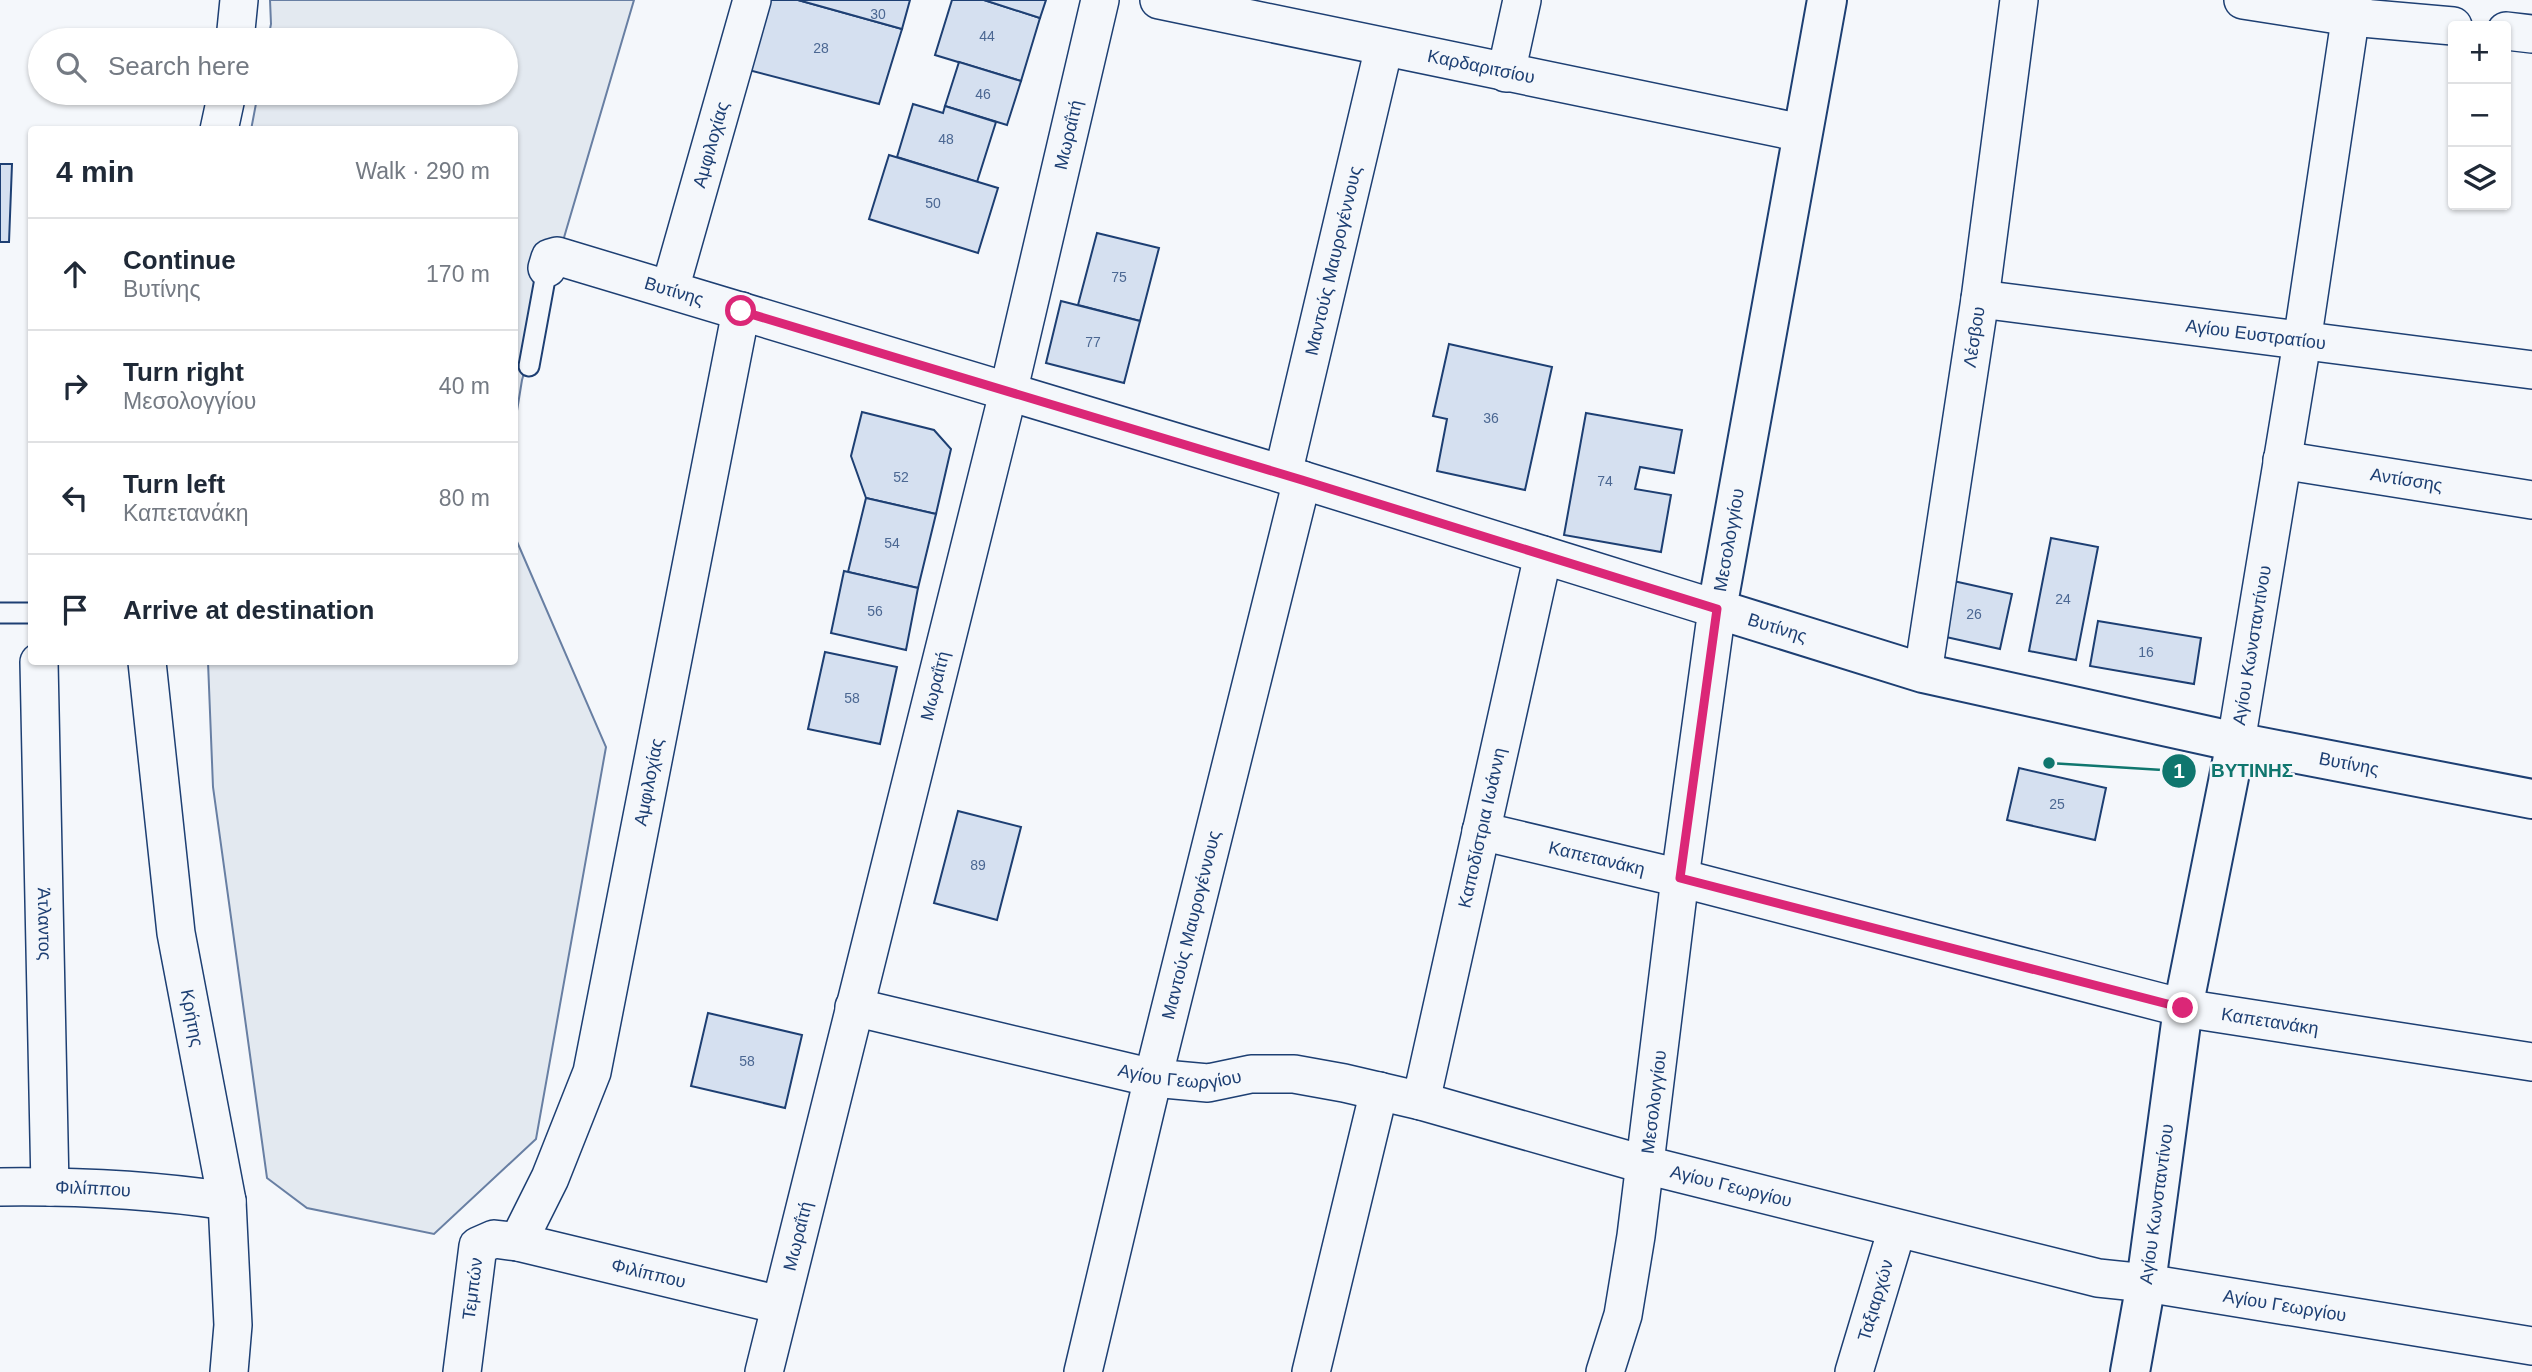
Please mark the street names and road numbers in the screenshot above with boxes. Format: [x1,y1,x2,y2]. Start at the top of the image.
street label: Καρδαριτσίου [1426,46,1537,87]
street label: Μωραΐτή [1051,98,1086,172]
street label: Αμφιλοχίας [689,99,733,190]
street label: Μαντούς Μαυρογέννους [1301,164,1366,358]
street label: Βυτίνης [642,273,706,310]
street label: Λέσβου [1960,305,1989,369]
street label: Αγίου Ευστρατίου [2184,316,2327,353]
street label: Αντίσσης [2369,464,2444,496]
street label: Μεσολογγίου [1710,487,1748,593]
street label: Αγίου Κωνσταντίνου [2229,564,2275,727]
street label: Βυτίνης [1745,609,1810,646]
street label: Μωραΐτή [917,649,953,723]
street label: Αμφιλοχίας [630,736,667,828]
street label: Καποδίστρια Ιωάννη [1454,746,1510,910]
street label: Βυτίνης [2317,748,2381,779]
street label: Μαντούς Μαυρογέννους [1158,828,1224,1021]
street label: Καπετανάκη [1547,837,1647,879]
street label: Άτλαντος [34,887,55,961]
street label: Κρήτης [177,988,207,1049]
street label: Καπετανάκη [2220,1004,2320,1039]
street label: Μεσολογγίου [1638,1049,1670,1155]
street label: Αγίου Γεωργίου [1116,1060,1243,1093]
street label: Αγίου Κωνσταντίνου [2136,1123,2177,1286]
street label: Αγίου Γεωργίου [1668,1161,1794,1211]
street label: Φιλίππου [55,1177,132,1201]
street label: Μωραΐτή [780,1199,816,1273]
street label: Φιλίππου [609,1255,688,1292]
street label: Τεμπών [459,1256,486,1321]
street label: Ταξιαρχών [1854,1257,1897,1343]
street label: Αγίου Γεωργίου [2222,1286,2348,1326]

